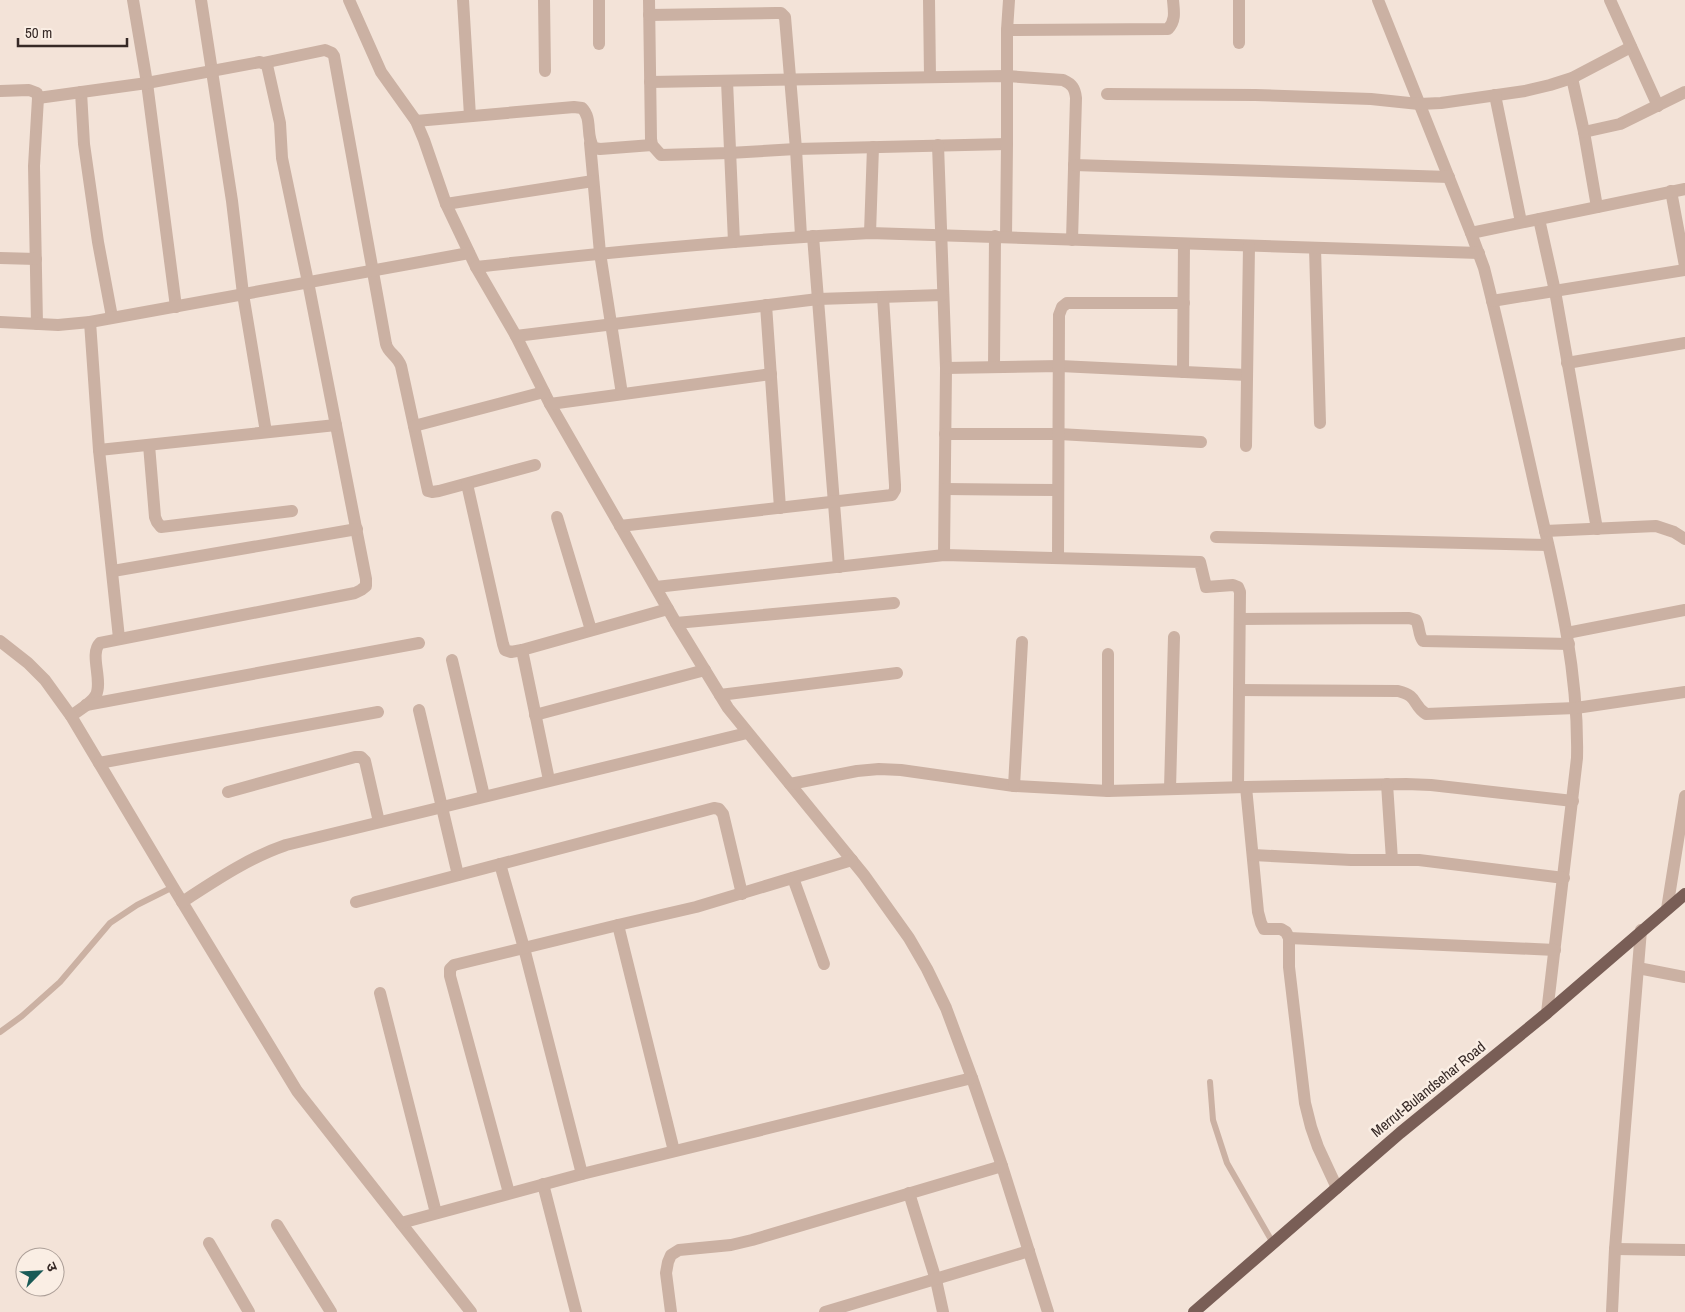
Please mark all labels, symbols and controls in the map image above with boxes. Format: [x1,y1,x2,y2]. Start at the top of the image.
scale bar [18,15,126,47]
text: 50 m [25,22,52,43]
street label: Merrut-Bulandsehar Road [1366,1036,1490,1142]
north arrow [15,1247,65,1297]
text: उ [42,1259,62,1275]

